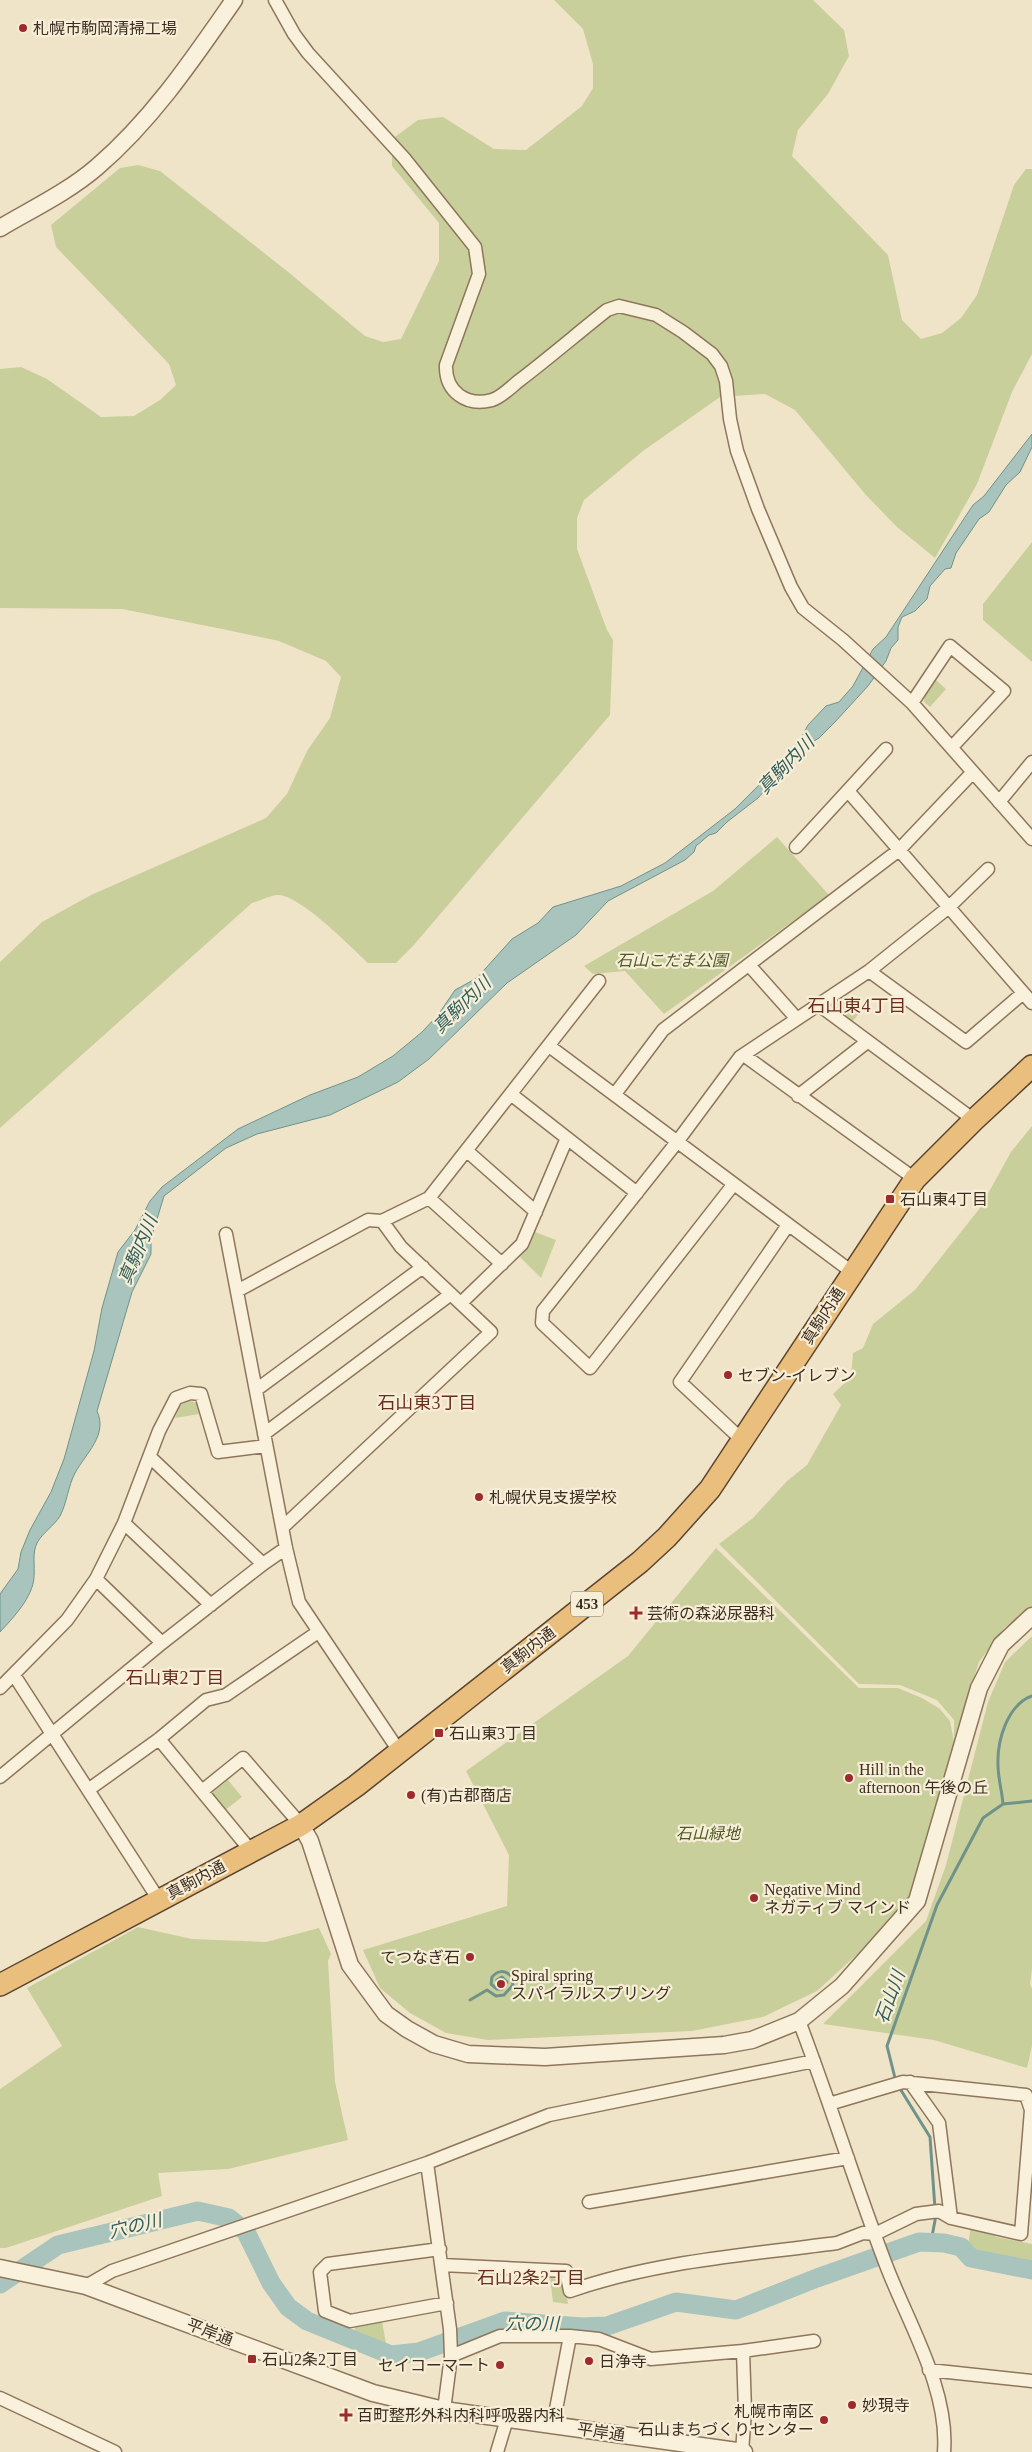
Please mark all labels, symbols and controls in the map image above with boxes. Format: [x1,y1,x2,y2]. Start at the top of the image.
place label: 札幌市駒岡清掃工場 [33,20,177,37]
marker: 札幌市駒岡清掃工場 [17,22,29,34]
water label: 真駒内川 [754,731,820,798]
park label: 石山こだま公園 [616,952,730,969]
water label: 真駒内川 [429,971,496,1037]
district label: 石山東4丁目 [808,996,907,1016]
place label: 石山東4丁目 [900,1191,988,1208]
marker: 石山東4丁目 [884,1193,896,1205]
water label: 真駒内川 [115,1211,162,1287]
street label: 真駒内通 [798,1285,848,1347]
place label: セブン-イレブン [738,1367,855,1384]
marker: セブン-イレブン [722,1369,734,1381]
district label: 石山東3丁目 [378,1393,477,1413]
place label: 札幌伏見支援学校 [489,1489,617,1506]
marker: 札幌伏見支援学校 [473,1491,485,1503]
road number: 453 [571,1592,603,1616]
place label: 芸術の森泌尿器科 [647,1605,775,1622]
marker: 芸術の森泌尿器科 [629,1606,643,1620]
street label: 真駒内通 [498,1624,558,1676]
district label: 石山東2丁目 [126,1668,225,1688]
place label: 石山東3丁目 [449,1725,537,1742]
marker: 石山東3丁目 [433,1727,445,1739]
place label: Hill in the afternoon 午後の丘 [859,1761,988,1796]
marker: Hill in the afternoon 午後の丘 [843,1772,855,1784]
place label: (有)古郡商店 [421,1787,512,1805]
marker: (有)古郡商店 [405,1789,417,1801]
park label: 石山緑地 [676,1825,742,1842]
street label: 真駒内通 [164,1857,228,1903]
place label: Negative Mind ネガティブ マインド [764,1881,911,1916]
marker: Negative Mind ネガティブ マインド [748,1892,760,1904]
place label: てつなぎ石 [380,1949,460,1966]
marker: てつなぎ石 [464,1951,476,1963]
water label: 石山川 [871,1966,909,2026]
place label: Spiral spring スパイラルスプリング [511,1967,671,2002]
marker: Spiral spring スパイラルスプリング [495,1978,507,1990]
water label: 穴の川 [106,2209,166,2242]
district label: 石山2条2丁目 [477,2268,585,2288]
water label: 穴の川 [505,2314,561,2334]
street label: 平岸通 [185,2315,235,2349]
place label: 石山2条2丁目 [262,2351,358,2368]
marker: 石山2条2丁目 [246,2353,258,2365]
place label: 日浄寺 [599,2353,647,2370]
marker: 日浄寺 [583,2355,595,2367]
place label: セイコーマート [378,2357,490,2374]
marker: セイコーマート [494,2359,506,2371]
place label: 妙現寺 [862,2397,910,2414]
marker: 妙現寺 [846,2399,858,2411]
place label: 札幌市南区 石山まちづくりセンター [638,2403,814,2438]
place label: 百町整形外科内科呼吸器内科 [357,2407,565,2424]
marker: 百町整形外科内科呼吸器内科 [339,2408,353,2422]
marker: 札幌市南区 石山まちづくりセンター [818,2414,830,2426]
street label: 平岸通 [576,2420,626,2444]

